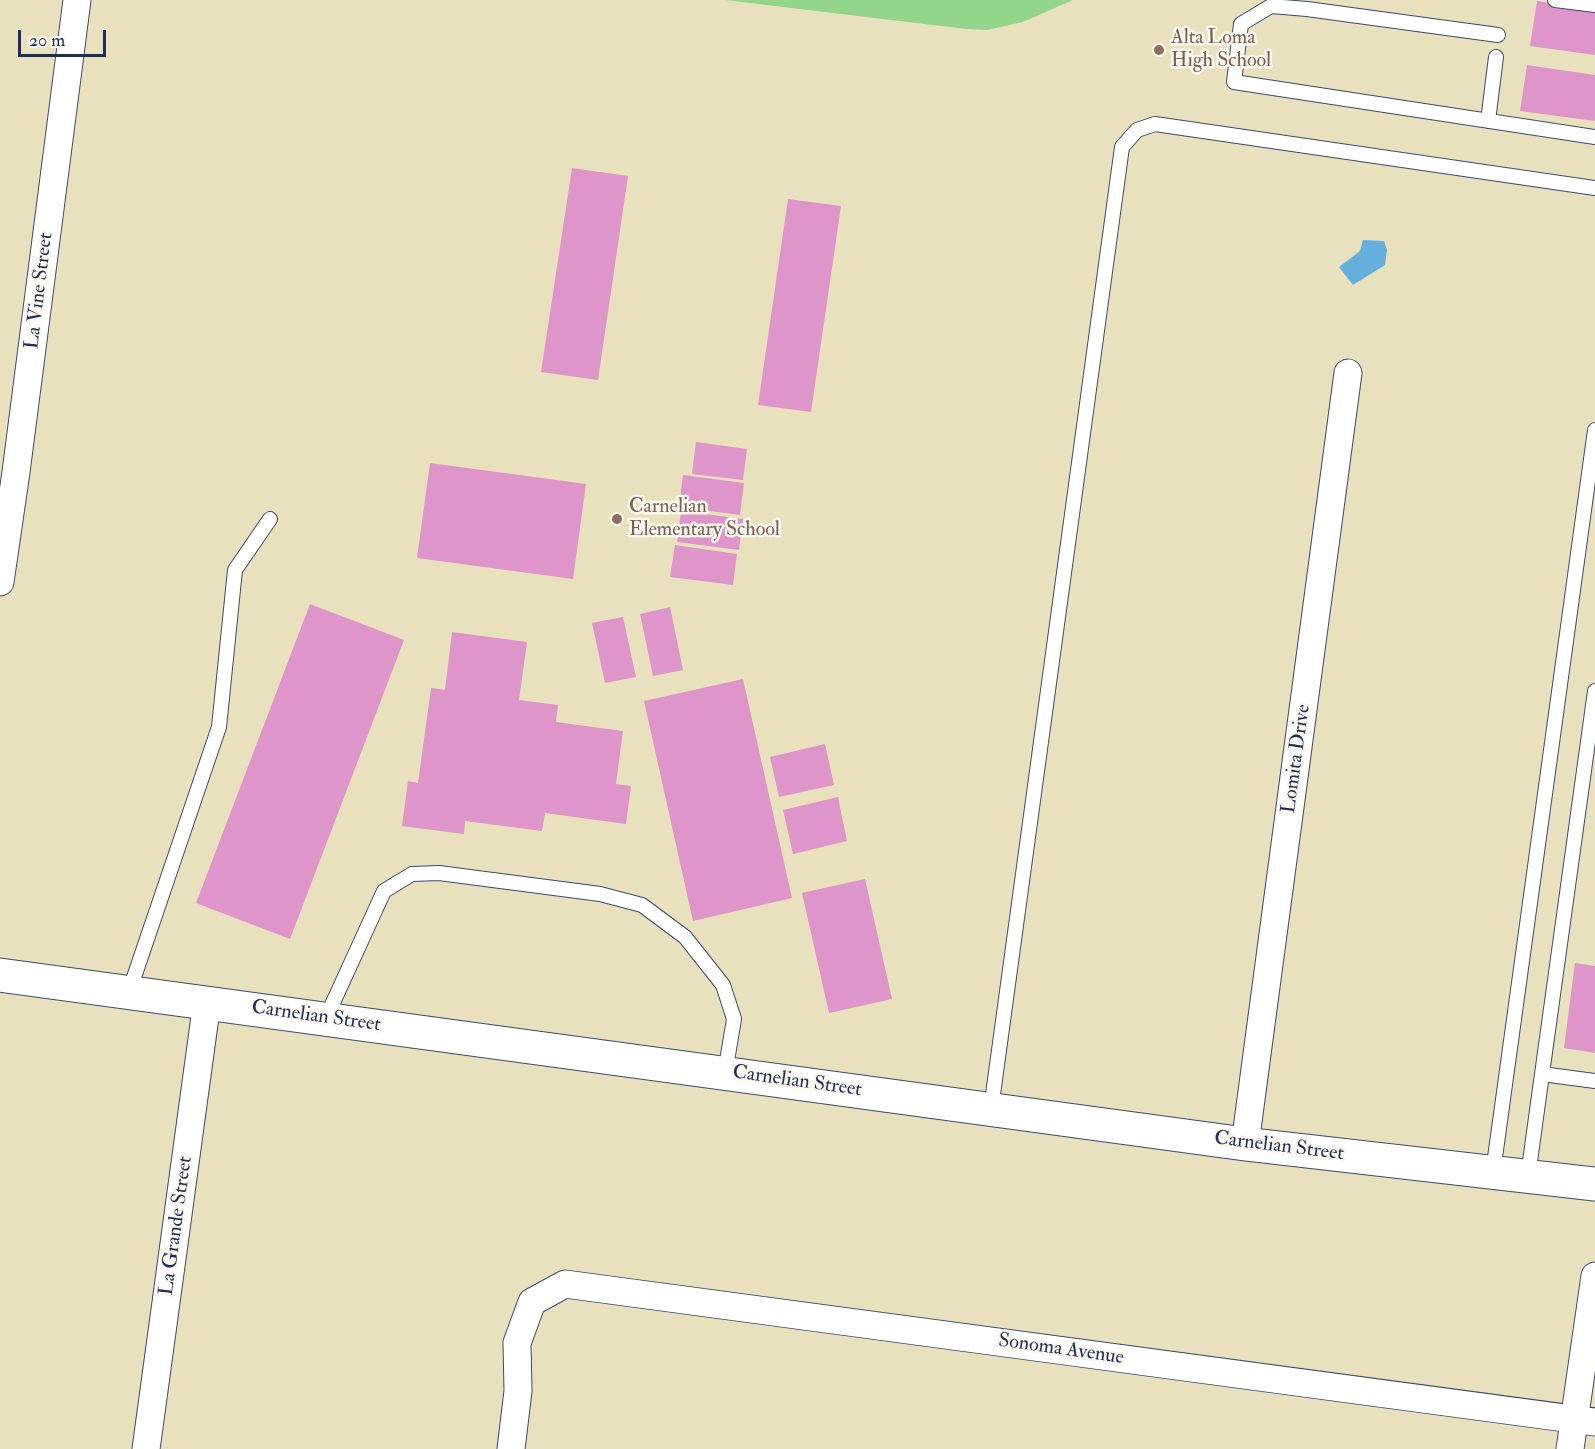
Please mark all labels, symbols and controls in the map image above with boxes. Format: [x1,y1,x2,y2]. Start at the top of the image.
scale bar [21,18,110,56]
place label: Alta Loma High School [1171,27,1271,74]
text: 20 m [29,29,65,52]
marker: Alta Loma High School [1152,43,1166,57]
street label: La Vine Street [21,231,59,351]
place label: Carnelian Elementary School [629,496,780,543]
marker: Carnelian Elementary School [610,512,624,526]
street label: Lomita Drive [1277,703,1317,815]
street label: Carnelian Street [250,996,382,1038]
street label: Carnelian Street [731,1061,863,1103]
street label: Carnelian Street [1213,1127,1345,1167]
street label: La Grande Street [155,1155,199,1297]
street label: Sonoma Avenue [997,1329,1125,1371]

